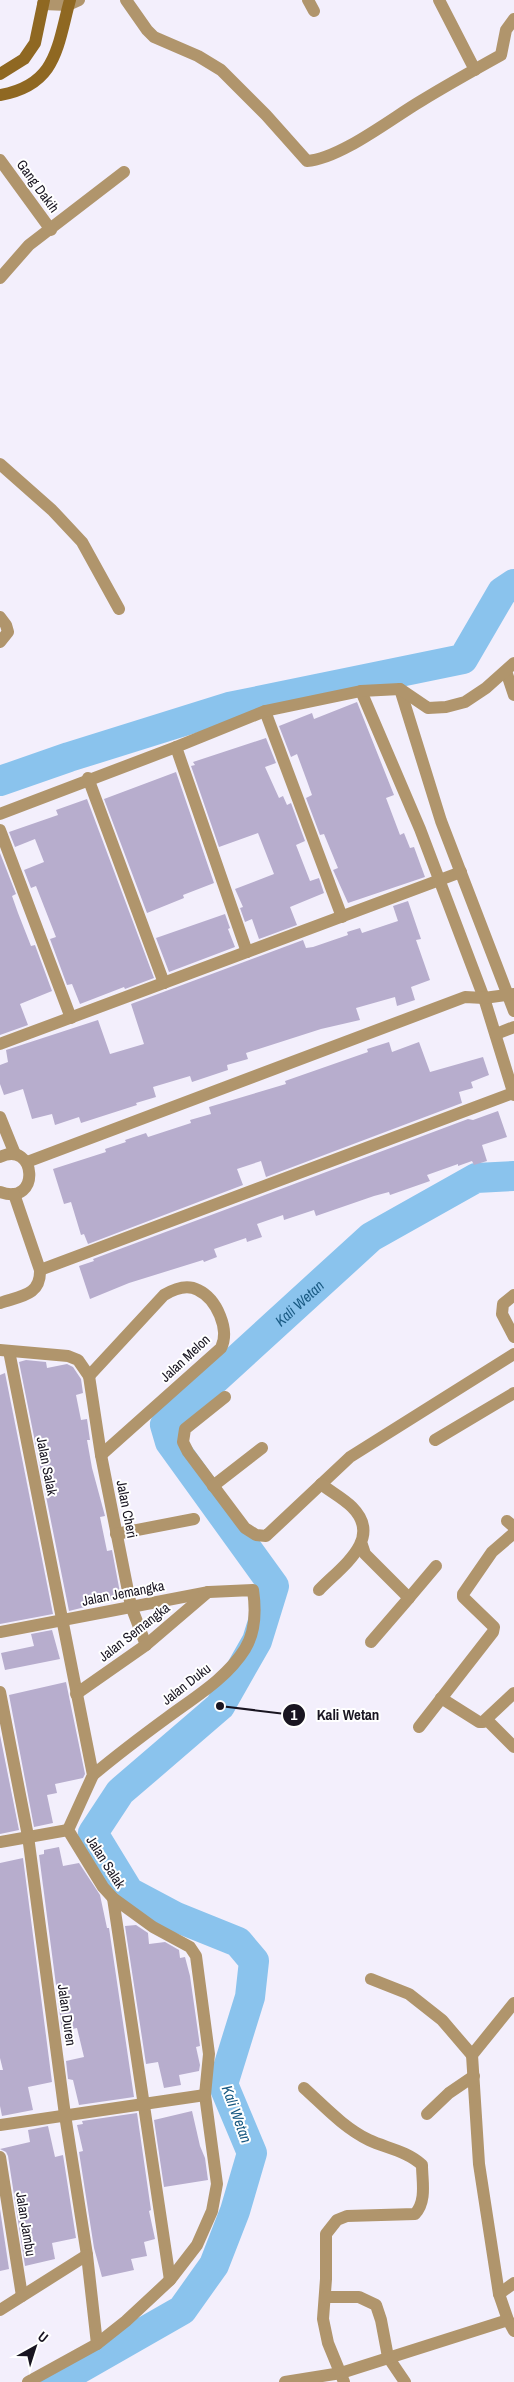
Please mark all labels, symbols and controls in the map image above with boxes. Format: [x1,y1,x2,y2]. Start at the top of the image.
street label: Gang Dakih [13,156,63,216]
water label: Kali Wetan [270,1275,328,1331]
street label: Jalan Melon [156,1330,214,1386]
street label: Jalan Salak [33,1435,62,1497]
street label: Jalan Cheri [113,1478,141,1540]
street label: Jalan Jemangka [80,1576,166,1610]
street label: Jalan Semangka [95,1598,174,1665]
street label: Jalan Duku [158,1659,214,1709]
callout: Kali Wetan [281,1700,389,1730]
text: 1 [291,1704,298,1725]
text: Kali Wetan [317,1704,379,1725]
street label: Jalan Salak [82,1832,130,1892]
street label: Jalan Duren [54,1983,80,2047]
water label: Kali Wetan [217,2082,257,2146]
street label: Jalan Jambu [12,2190,40,2258]
north arrow [10,2322,60,2372]
text: U [34,2327,52,2347]

